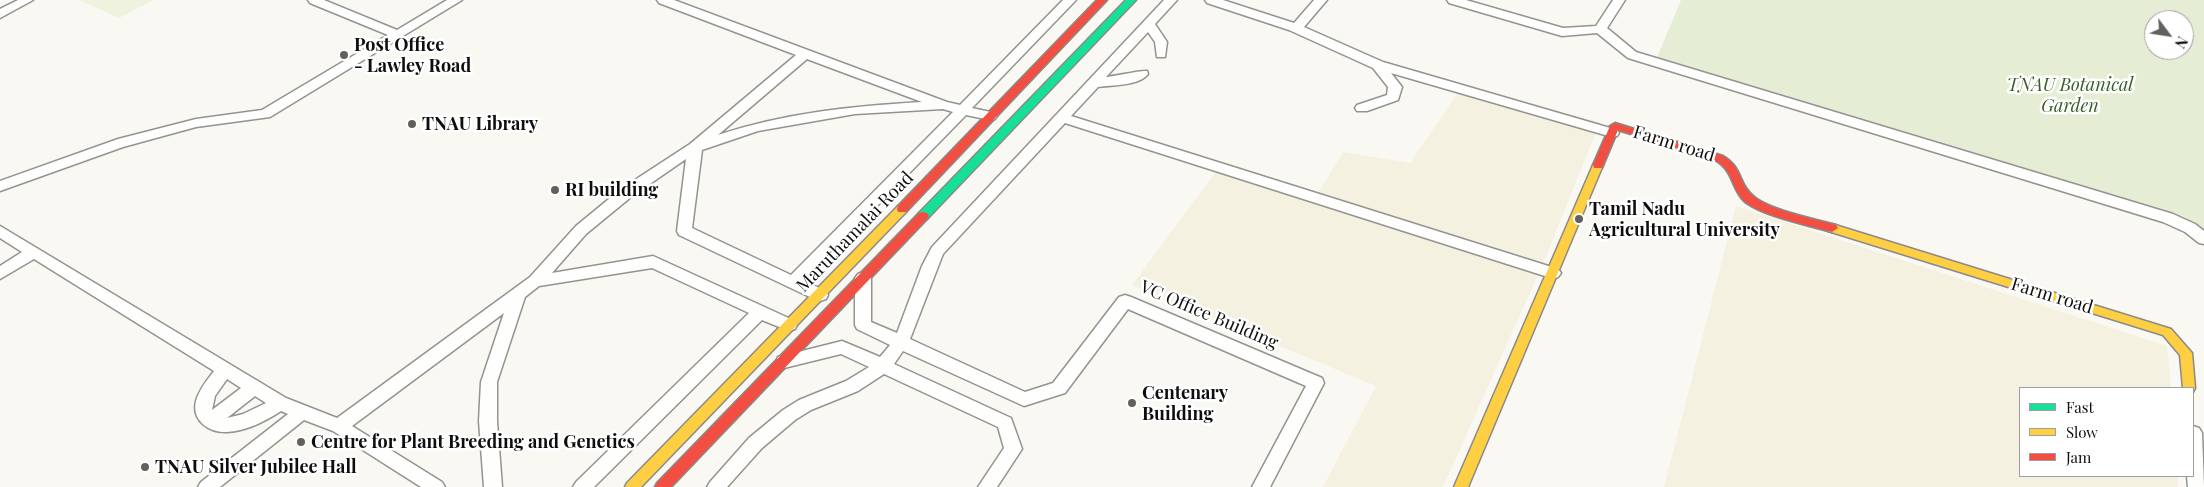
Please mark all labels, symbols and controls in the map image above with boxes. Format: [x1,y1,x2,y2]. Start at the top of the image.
north arrow [2144,10,2194,60]
text: N [2171,33,2192,52]
place label: Post Office - Lawley Road [354,34,471,76]
marker: Post Office - Lawley Road [338,49,350,61]
park label: TNAU Botanical Garden [2007,74,2133,116]
place label: TNAU Library [422,113,538,135]
marker: TNAU Library [406,118,418,130]
street label: Farm road [1631,121,1717,167]
street label: Maruthamalai Road [792,167,918,297]
place label: RI building [565,179,658,201]
marker: RI building [549,184,561,196]
place label: Tamil Nadu Agricultural University [1589,198,1780,240]
marker: Tamil Nadu Agricultural University [1573,213,1585,225]
street label: Farm road [2009,273,2095,319]
street label: VC Office Building [1137,276,1281,354]
place label: Centenary Building [1142,382,1228,424]
legend [2019,387,2194,477]
marker: Centenary Building [1126,397,1138,409]
text: Fast [2066,397,2094,417]
text: Slow [2066,422,2098,442]
place label: Centre for Plant Breeding and Genetics [311,431,635,453]
marker: Centre for Plant Breeding and Genetics [295,436,307,448]
text: Jam [2066,447,2091,467]
place label: TNAU Silver Jubilee Hall [155,456,357,478]
marker: TNAU Silver Jubilee Hall [139,461,151,473]

